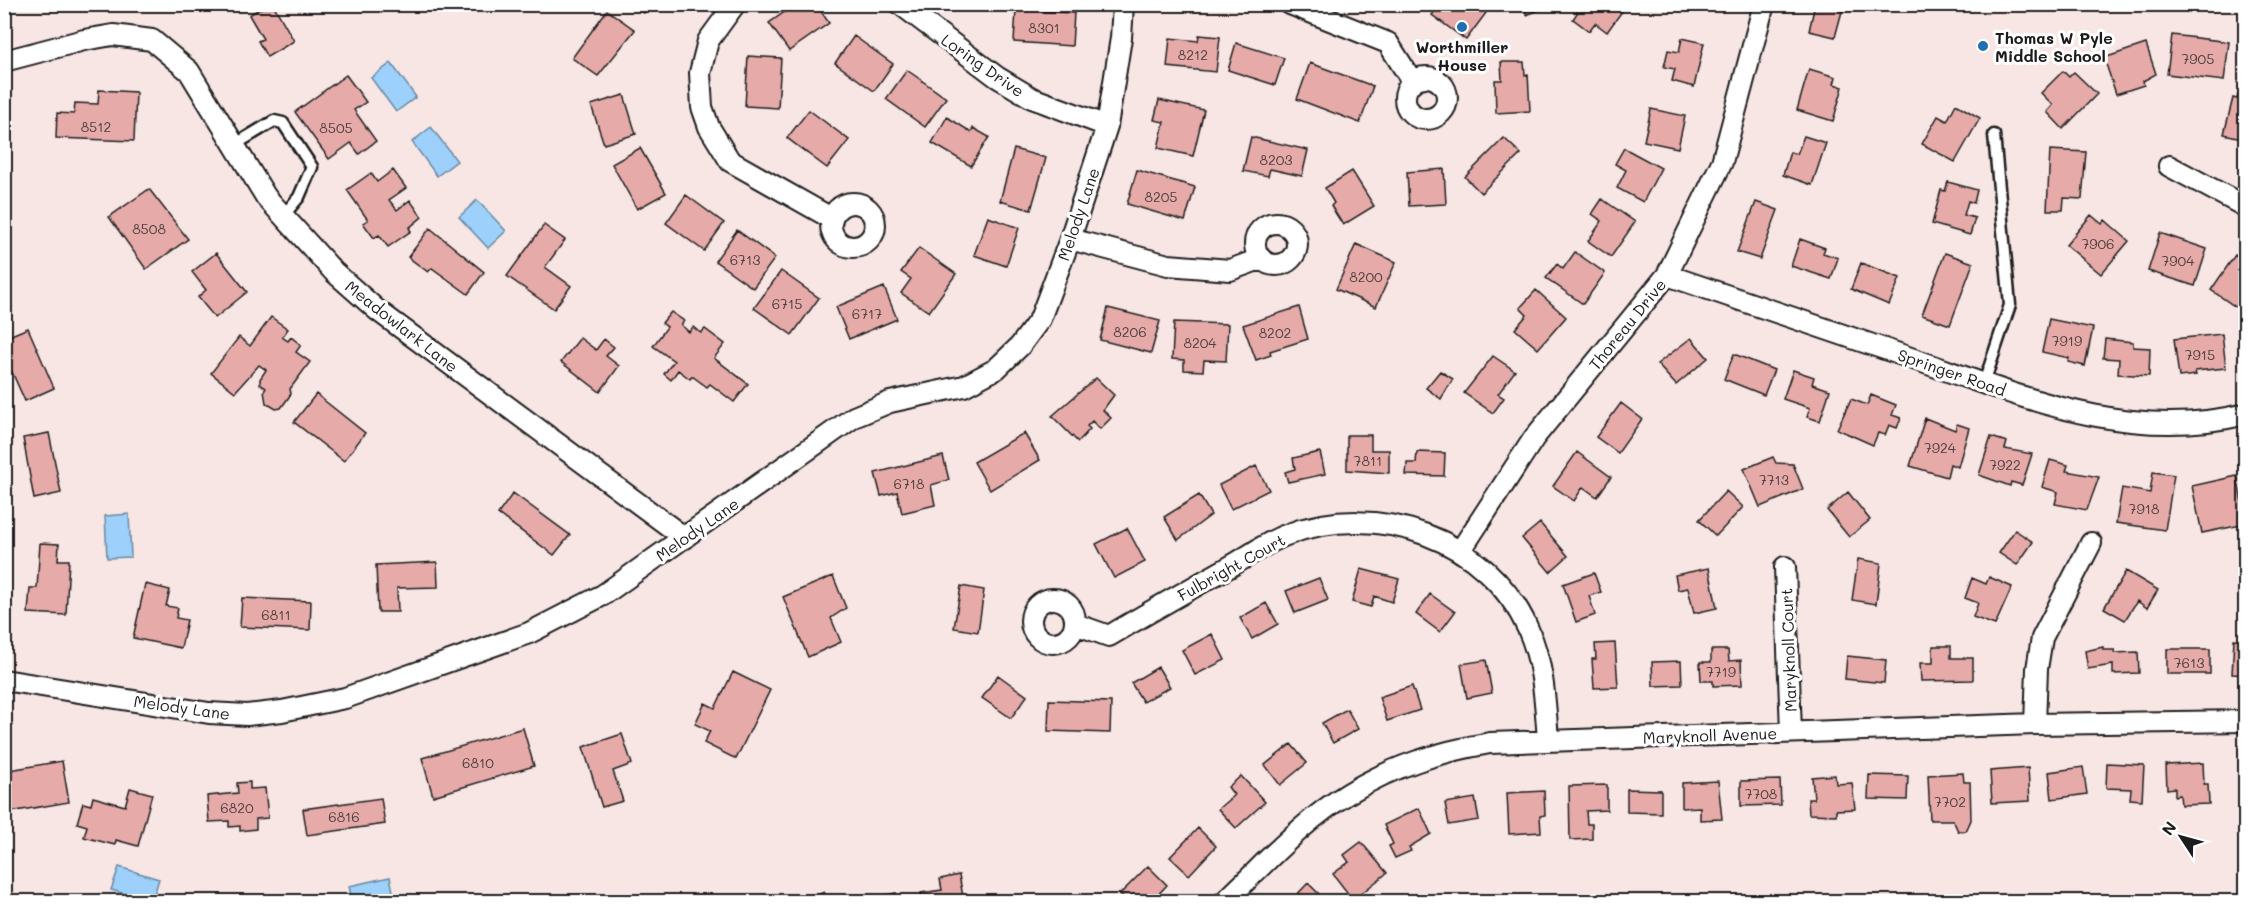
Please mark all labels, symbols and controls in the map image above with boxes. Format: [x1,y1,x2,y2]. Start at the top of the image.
house number: 8301 [1028,18,1060,37]
marker: Worthmiller House [1455,20,1469,34]
place label: Thomas W Pyle Middle School [1995,27,2113,66]
street label: Loring Drive [937,29,1029,101]
place label: Worthmiller House [1416,36,1508,75]
marker: Thomas W Pyle Middle School [1976,39,1990,53]
house number: 8212 [1178,45,1208,64]
house number: 7905 [2182,49,2214,68]
house number: 8512 [81,117,111,136]
house number: 8505 [319,118,353,137]
house number: 8203 [1259,150,1293,169]
street label: Melody Lane [1052,165,1104,263]
house number: 8205 [1144,187,1178,206]
house number: 8508 [132,219,166,238]
house number: 7906 [2081,234,2115,253]
house number: 6713 [730,250,760,269]
house number: 7904 [2162,251,2195,270]
house number: 8200 [1349,267,1383,286]
street label: Thoreau Drive [1584,274,1670,374]
street label: Meadowlark Lane [341,275,463,377]
house number: 6715 [772,294,802,313]
house number: 6717 [852,304,882,323]
house number: 8206 [1113,322,1147,341]
house number: 8202 [1259,323,1291,342]
house number: 7919 [2052,331,2082,350]
house number: 8204 [1183,333,1217,352]
street label: Springer Road [1895,344,2009,400]
house number: 7915 [2185,345,2215,364]
house number: 7924 [1924,438,1957,457]
house number: 7811 [1354,451,1382,470]
house number: 7922 [1989,455,2021,474]
house number: 7713 [1759,470,1789,489]
house number: 6718 [894,474,924,493]
street label: Melody Lane [651,493,743,565]
house number: 7918 [2129,499,2159,518]
street label: Fulbright Court [1173,529,1289,605]
street label: Maryknoll Court [1775,588,1801,712]
house number: 6811 [261,605,291,624]
house number: 7613 [2174,653,2204,672]
house number: 7719 [1706,662,1736,681]
street label: Melody Lane [133,690,231,724]
street label: Maryknoll Avenue [1642,722,1778,748]
house number: 6810 [462,753,494,772]
house number: 7708 [1745,784,1777,803]
house number: 7702 [1934,792,1966,811]
house number: 6820 [220,798,254,817]
house number: 6816 [328,807,360,826]
north arrow [2151,807,2211,867]
text: N [2156,817,2181,839]

